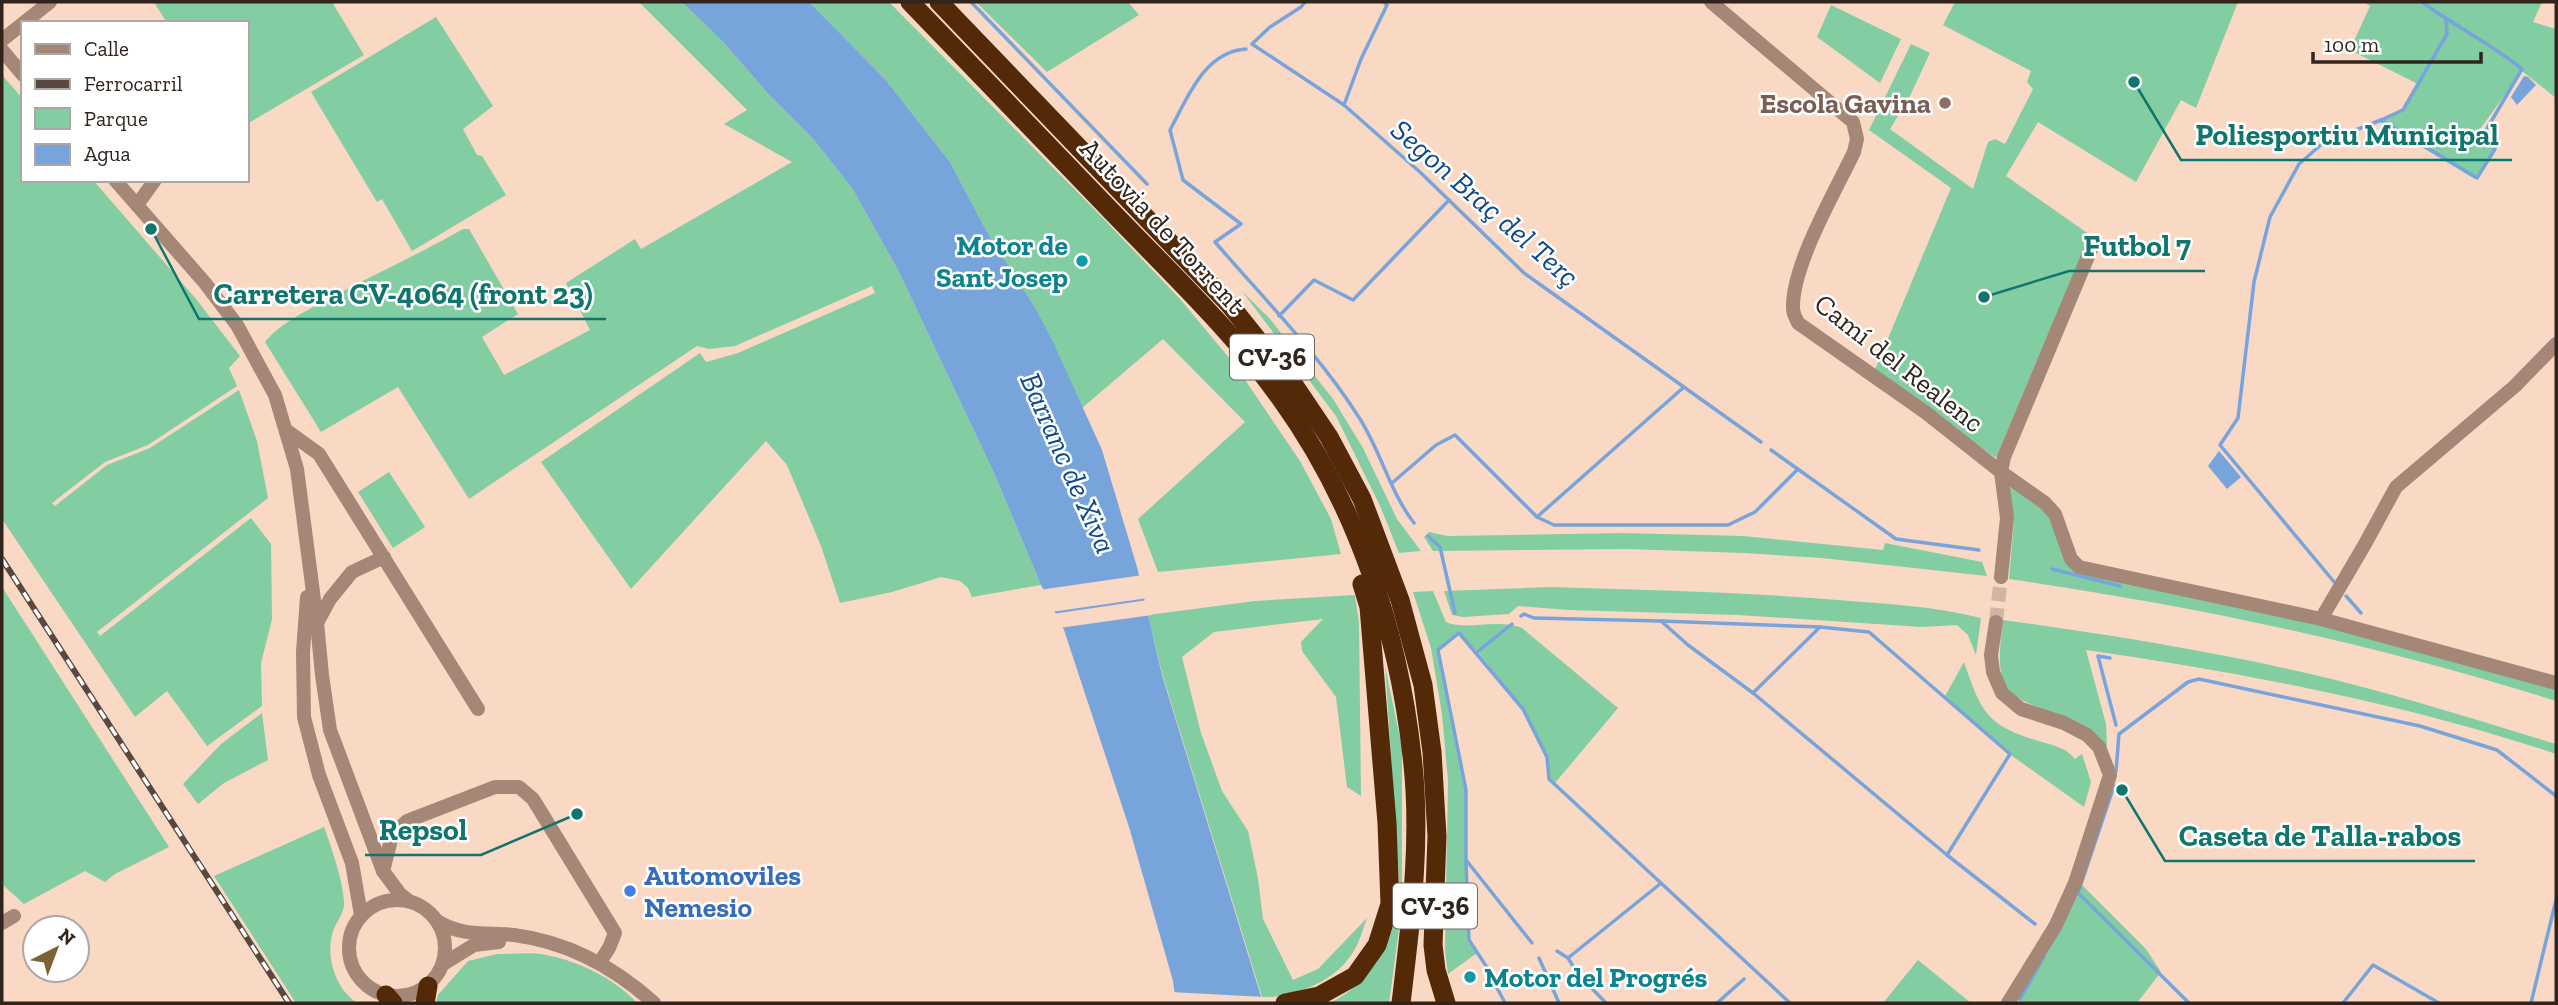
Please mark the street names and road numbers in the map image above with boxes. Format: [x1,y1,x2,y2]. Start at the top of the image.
street label: Autovia de Torrent [1073,132,1253,321]
street label: Camí del Realenc [1808,287,1990,439]
road number: CV-36 [1230,334,1314,380]
road number: CV-36 [1393,884,1477,928]

